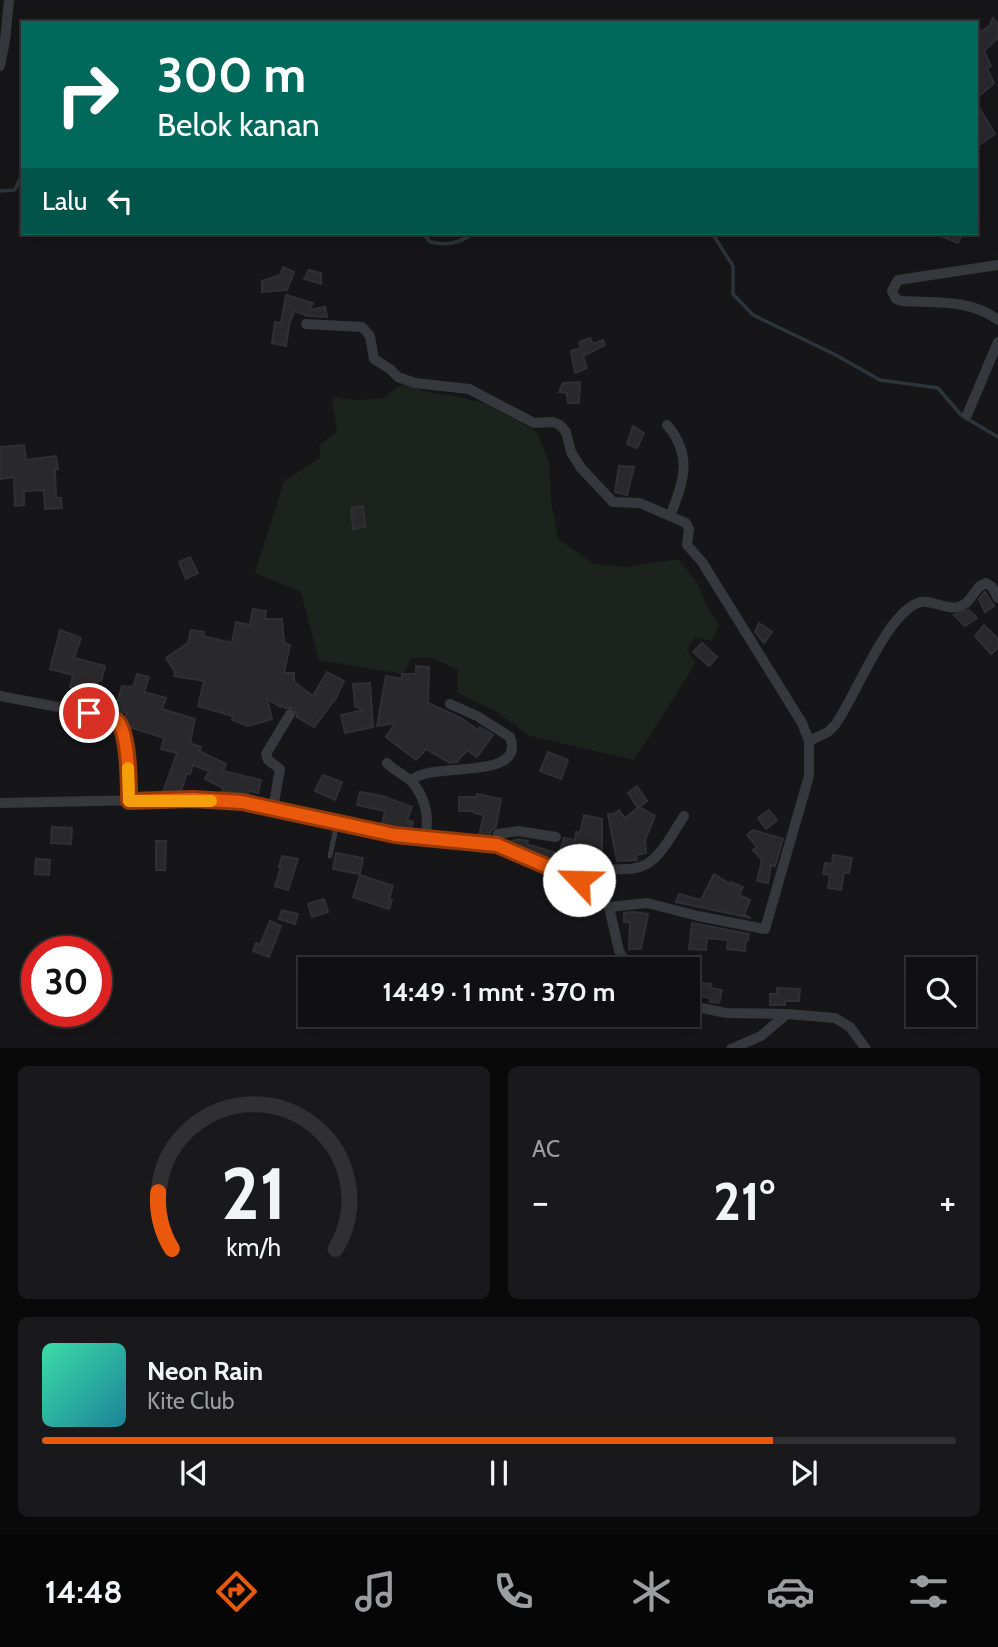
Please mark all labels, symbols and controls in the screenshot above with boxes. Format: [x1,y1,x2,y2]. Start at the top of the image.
text: 300 m [157,45,306,104]
icon: right [42,49,133,140]
text: Belok kanan [157,105,320,144]
icon: left [101,182,139,220]
text: Lalu [42,185,87,217]
pin [59,683,119,743]
icon: arrive [70,694,108,732]
position arrow [542,843,616,917]
speed limit sign: 30 [21,936,112,1027]
map controls [906,957,976,1027]
button: search [906,957,976,1027]
text: 14:49 · 1 mnt · 370 m [383,976,615,1008]
text: AC [532,1135,560,1163]
text: 21 [221,1149,287,1237]
text: 21° [713,1170,775,1233]
text: − [532,1178,549,1225]
text: + [939,1178,956,1225]
text: km/h [227,1231,281,1261]
text: Neon Rain [147,1355,263,1387]
text: Kite Club [147,1387,234,1415]
icon: previous [175,1454,213,1492]
icon: pause [480,1454,518,1492]
icon: next [785,1454,823,1492]
icon: directions [212,1567,261,1616]
icon: music [351,1567,400,1616]
icon: phone [489,1567,538,1616]
icon: climate [627,1567,676,1616]
icon: car [766,1567,815,1616]
icon: filters [904,1567,953,1616]
text: 14:48 [45,1572,123,1611]

